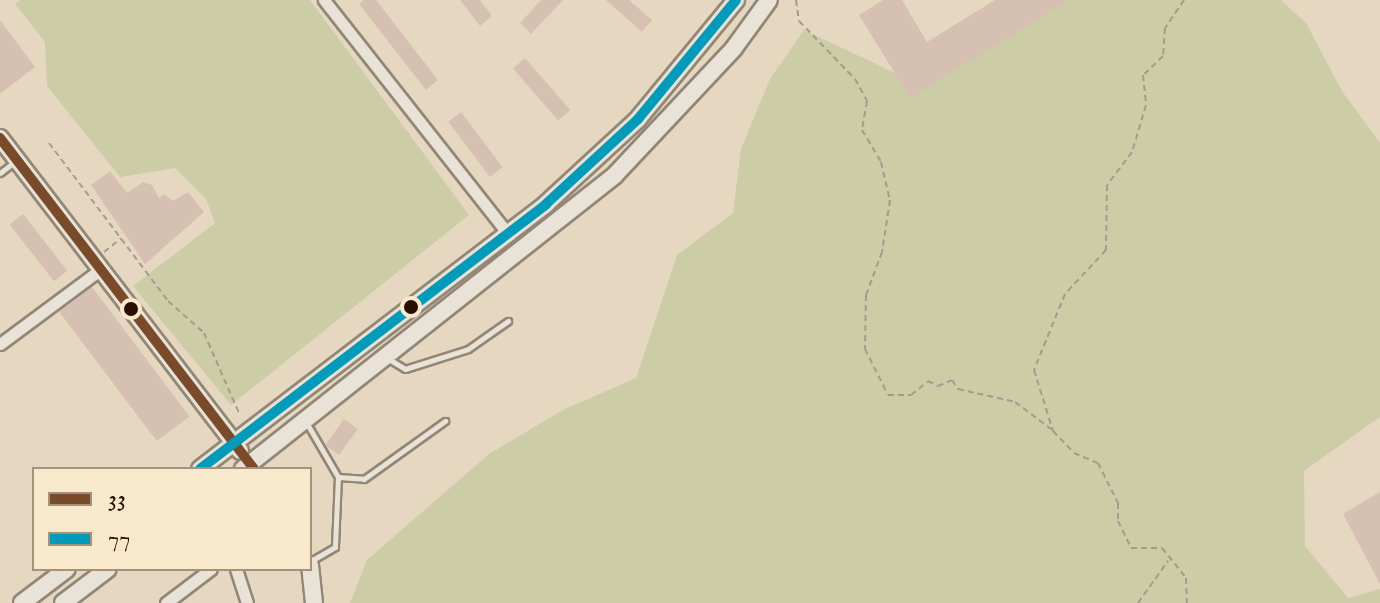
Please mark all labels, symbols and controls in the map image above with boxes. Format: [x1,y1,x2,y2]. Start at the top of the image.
unlabelled marker [403,299,419,315]
unlabelled marker [123,301,139,317]
legend [32,467,312,571]
text: 33 [108,484,126,515]
text: 77 [108,524,130,555]

